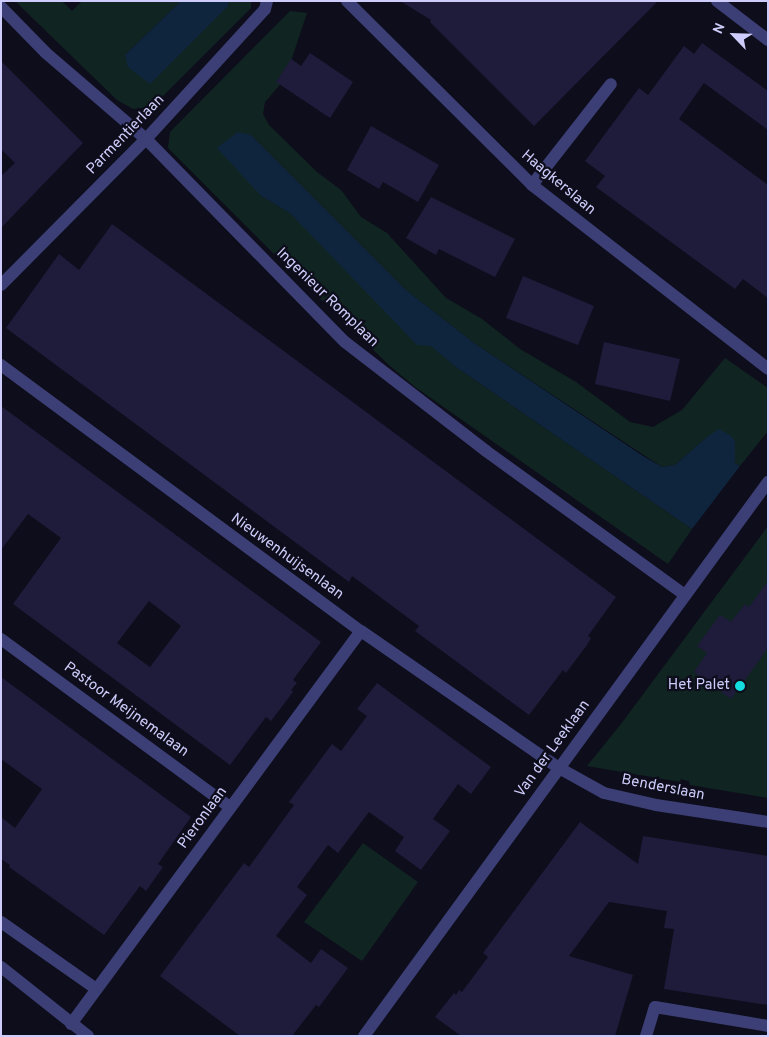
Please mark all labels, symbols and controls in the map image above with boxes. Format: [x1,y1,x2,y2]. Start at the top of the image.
north arrow [709,10,759,60]
text: N [710,21,730,37]
street label: Parmentierlaan [83,91,169,179]
street label: Haagkerslaan [517,147,599,219]
street label: Ingenieur Romplaan [272,244,382,352]
street label: Nieuwenhuijsenlaan [227,510,347,604]
street label: Pastoor Meijnemalaan [60,659,192,761]
place label: Het Palet [668,677,730,695]
marker: Het Palet [734,680,746,692]
street label: Van der Leeklaan [512,697,594,801]
street label: Benderslaan [620,771,706,805]
street label: Pieronlaan [175,784,231,852]

